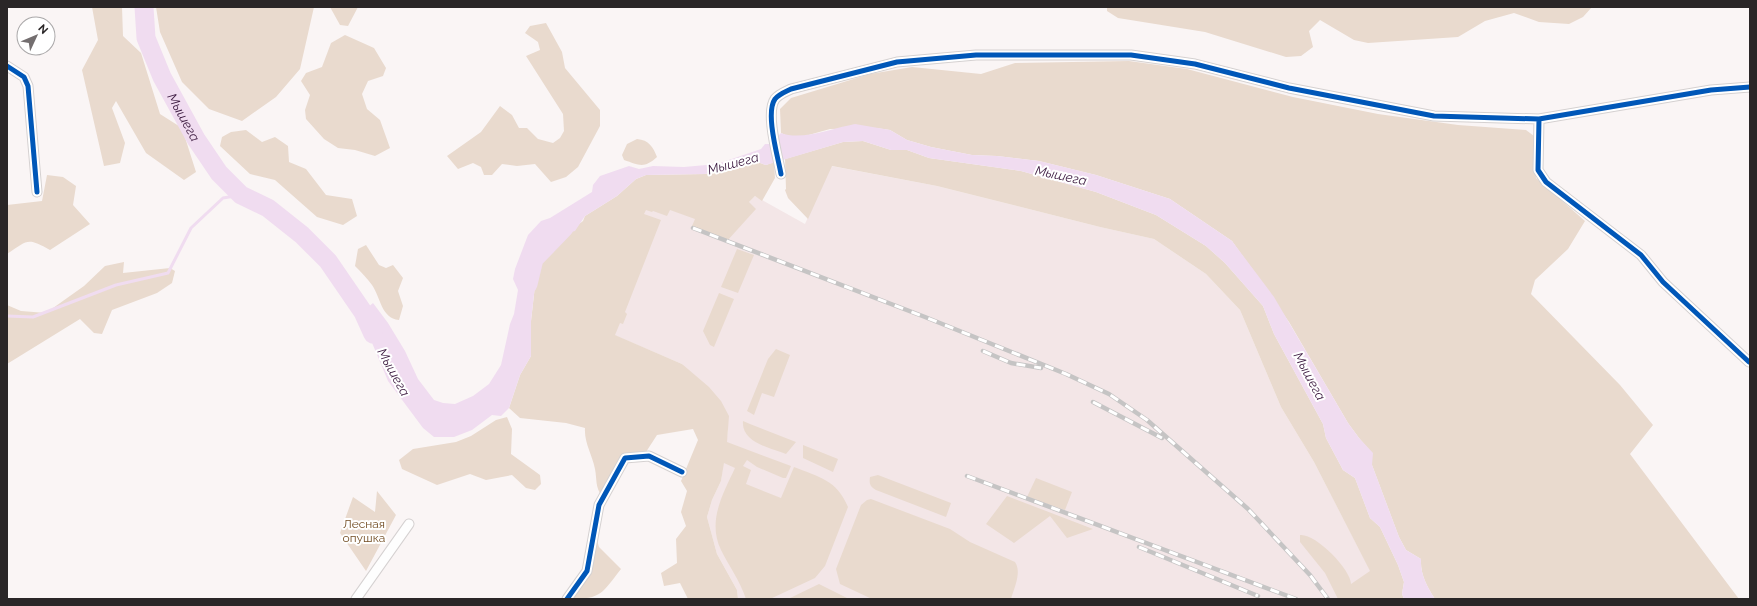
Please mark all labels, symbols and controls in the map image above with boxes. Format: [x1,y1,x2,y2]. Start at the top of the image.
north arrow [16,16,56,56]
text: N [35,22,50,37]
water label: Мышега [164,91,203,144]
water label: Мышега [706,149,761,177]
water label: Мышега [1034,163,1088,188]
water label: Мышега [374,346,413,399]
water label: Мышега [1291,350,1329,403]
park label: Лесная опушка [343,517,385,545]

